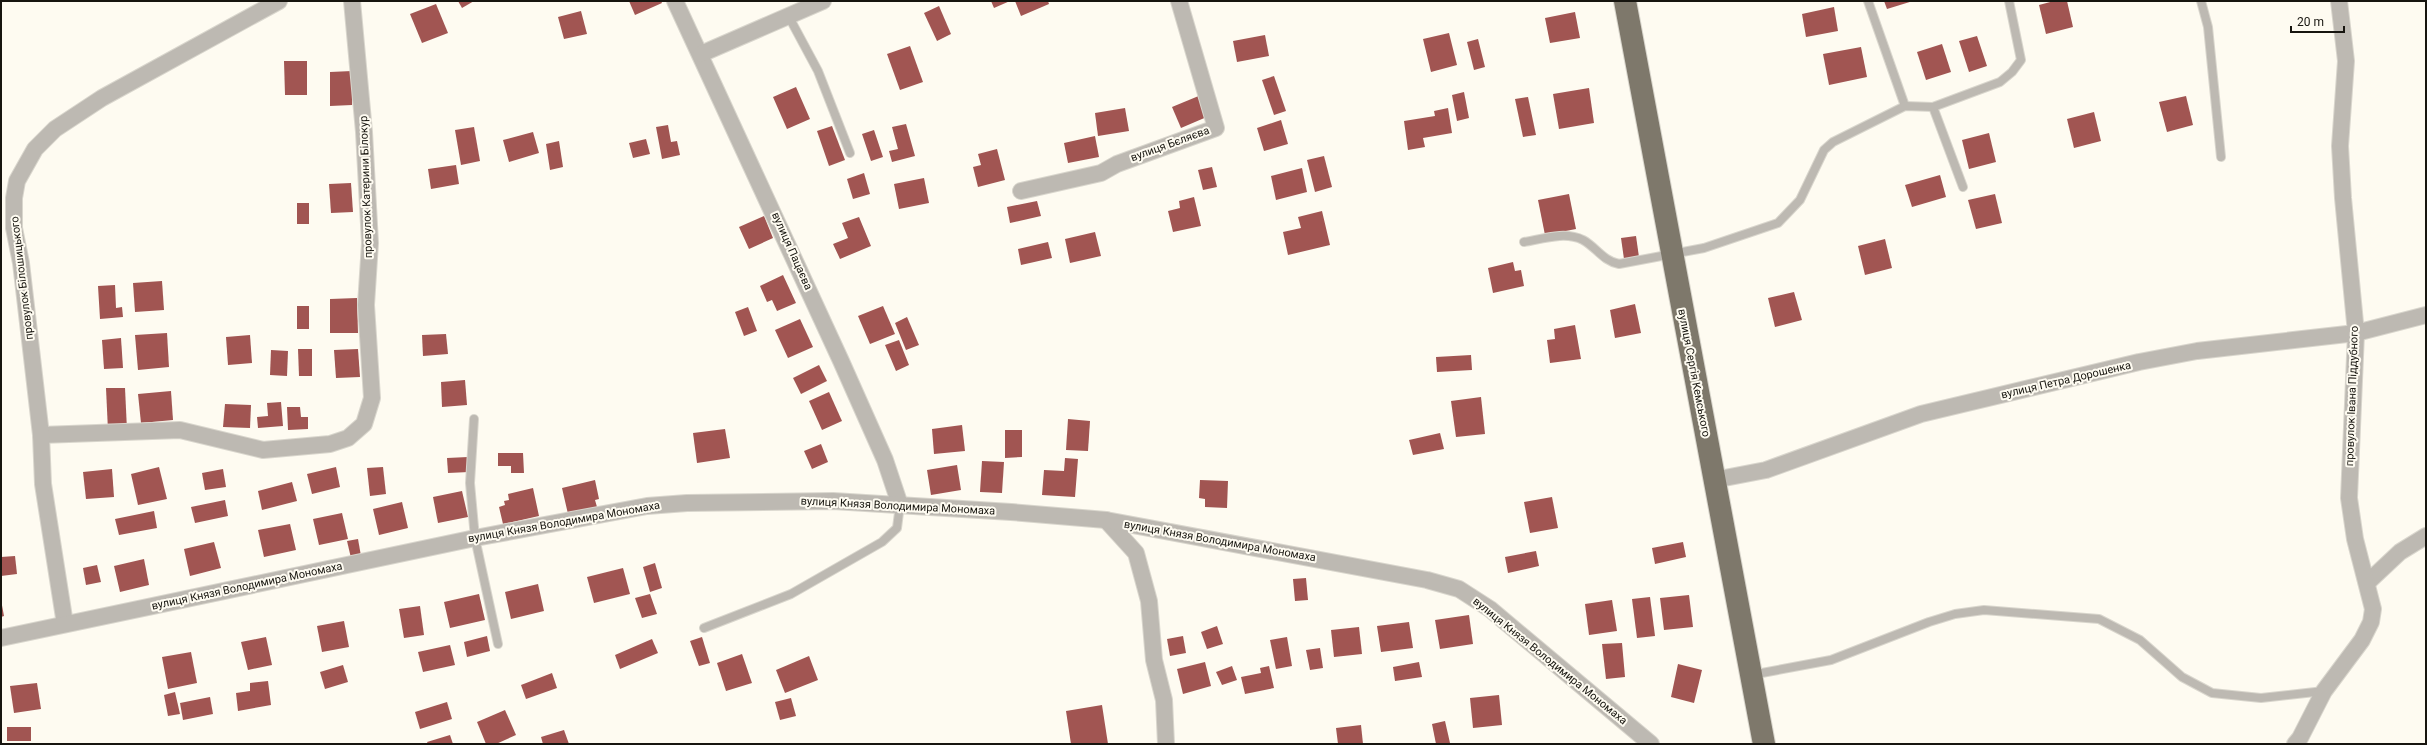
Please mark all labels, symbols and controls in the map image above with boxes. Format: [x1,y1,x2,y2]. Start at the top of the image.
scale bar [2291,8,2344,34]
text: 20 m [2297,15,2324,29]
street label: провулок Катерини Білокур [357,116,375,258]
street label: вулиця Бєляєва [1129,124,1211,164]
street label: вулиця Пацаєва [769,210,815,292]
street label: провулок Білошицького [8,216,36,340]
street label: вулиця Сергія Кемського [1675,308,1713,438]
street label: провулок Івана Піддубного [2343,326,2361,466]
street label: вулиця Петра Дорошенка [2000,359,2132,401]
street label: вулиця Князя Володимира Мономаха [800,494,996,518]
street label: вулиця Князя Володимира Мономаха [467,499,661,545]
street label: вулиця Князя Володимира Мономаха [1123,518,1317,564]
street label: вулиця Князя Володимира Мономаха [150,559,344,613]
street label: вулиця Князя Володимира Мономаха [1470,595,1630,727]

